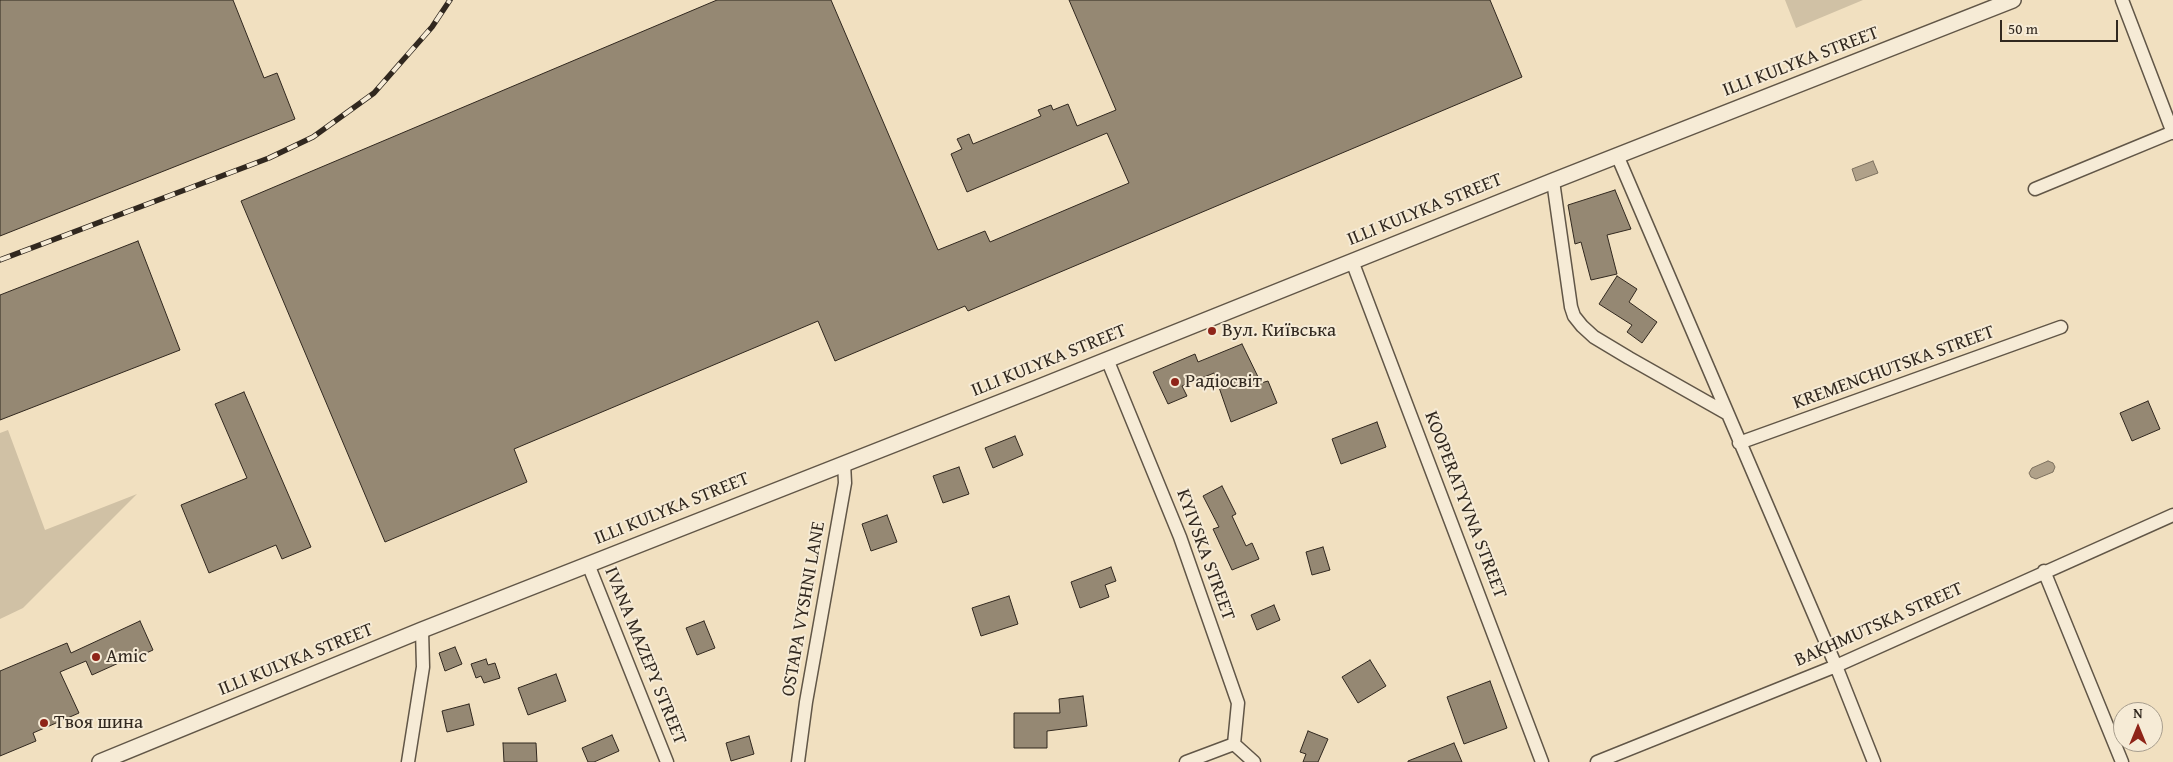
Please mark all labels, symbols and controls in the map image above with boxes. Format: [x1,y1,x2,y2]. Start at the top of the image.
scale bar [2003,10,2120,42]
text: 50 m [2008,18,2038,39]
street label: ILLI KULYKA STREET [1720,22,1882,102]
street label: ILLI KULYKA STREET [1344,168,1506,252]
street label: ILLI KULYKA STREET [968,319,1130,403]
place label: Вул. Київська [1222,320,1336,342]
street label: KREMENCHUTSKA STREET [1790,321,1998,415]
marker: Вул. Київська [1206,325,1218,337]
place label: Радіосвіт [1185,371,1262,393]
marker: Радіосвіт [1169,376,1181,388]
street label: KOOPERATYVNA STREET [1419,408,1511,602]
street label: ILLI KULYKA STREET [591,467,753,551]
street label: KYIVSKA STREET [1171,486,1239,624]
street label: OSTAPA VYSHNI LANE [777,520,831,698]
street label: IVANA MAZEPY STREET [599,564,691,748]
street label: BAKHMUTSKA STREET [1791,578,1967,672]
street label: ILLI KULYKA STREET [215,618,377,702]
place label: Amic [106,646,147,668]
marker: Amic [90,651,102,663]
north arrow [2113,702,2163,752]
text: N [2133,703,2143,723]
place label: Твоя шина [54,712,143,734]
marker: Твоя шина [38,717,50,729]

